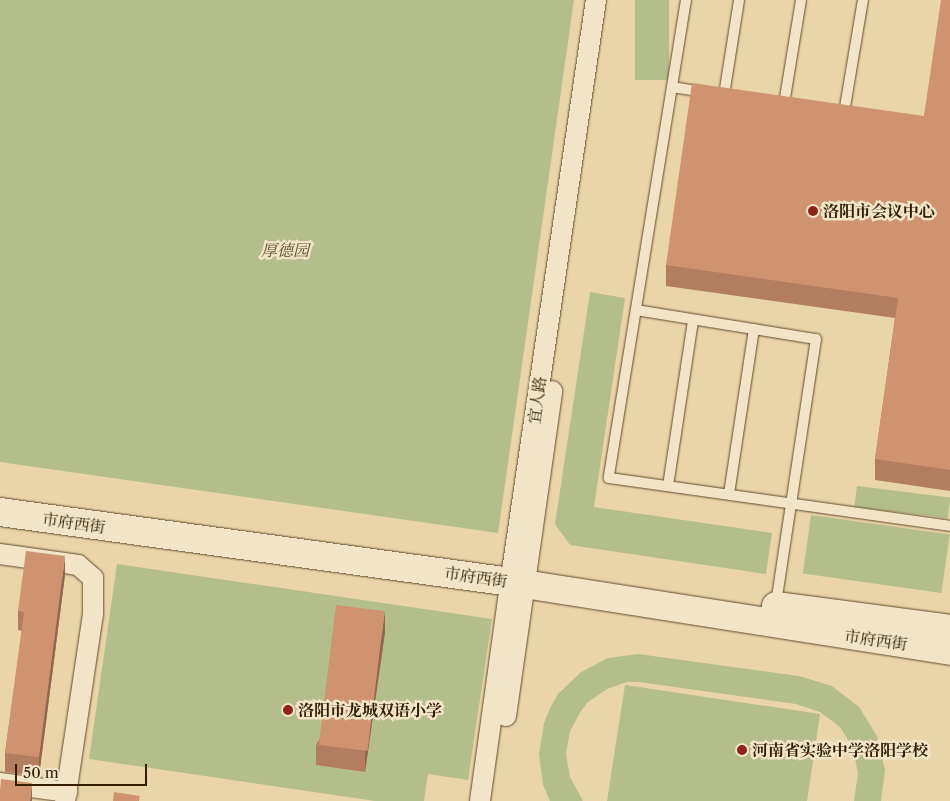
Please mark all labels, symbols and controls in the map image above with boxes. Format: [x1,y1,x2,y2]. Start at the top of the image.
place label: 洛阳市会议中心 [823,201,935,221]
marker: 洛阳市会议中心 [807,205,819,217]
park label: 厚德园 [261,240,309,260]
street label: 宜人路 [524,375,550,425]
street label: 市府西街 [41,509,107,537]
street label: 市府西街 [443,563,509,591]
street label: 市府西街 [843,626,909,654]
place label: 洛阳市龙城双语小学 [298,700,442,720]
marker: 洛阳市龙城双语小学 [282,704,294,716]
place label: 河南省实验中学洛阳学校 [752,740,928,760]
marker: 河南省实验中学洛阳学校 [736,744,748,756]
scale bar [18,754,150,786]
text: 50 m [23,763,59,782]

